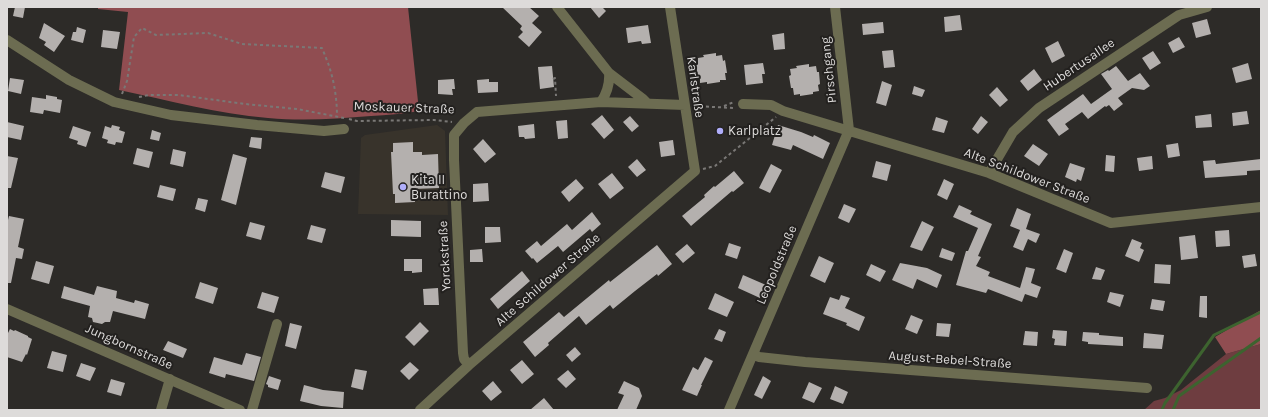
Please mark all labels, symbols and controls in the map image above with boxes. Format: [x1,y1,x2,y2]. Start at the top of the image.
street label: Hubertusallee [1040,35,1118,95]
street label: Pirschgang [818,36,840,104]
street label: Karlstraße [683,55,707,119]
street label: Moskauer Straße [353,98,455,118]
place label: Karlplatz [728,123,781,139]
marker: Karlplatz [715,126,725,136]
street label: Alte Schildower Straße [962,145,1092,207]
place label: Kita II Burattino [411,172,467,203]
marker: Kita II Burattino [398,182,408,192]
street label: Yorckstraße [435,220,455,292]
street label: Leopoldstraße [753,223,801,307]
street label: Alte Schildower Straße [492,230,604,330]
street label: Jungbornstraße [83,321,175,373]
street label: August-Bebel-Straße [888,348,1012,372]

